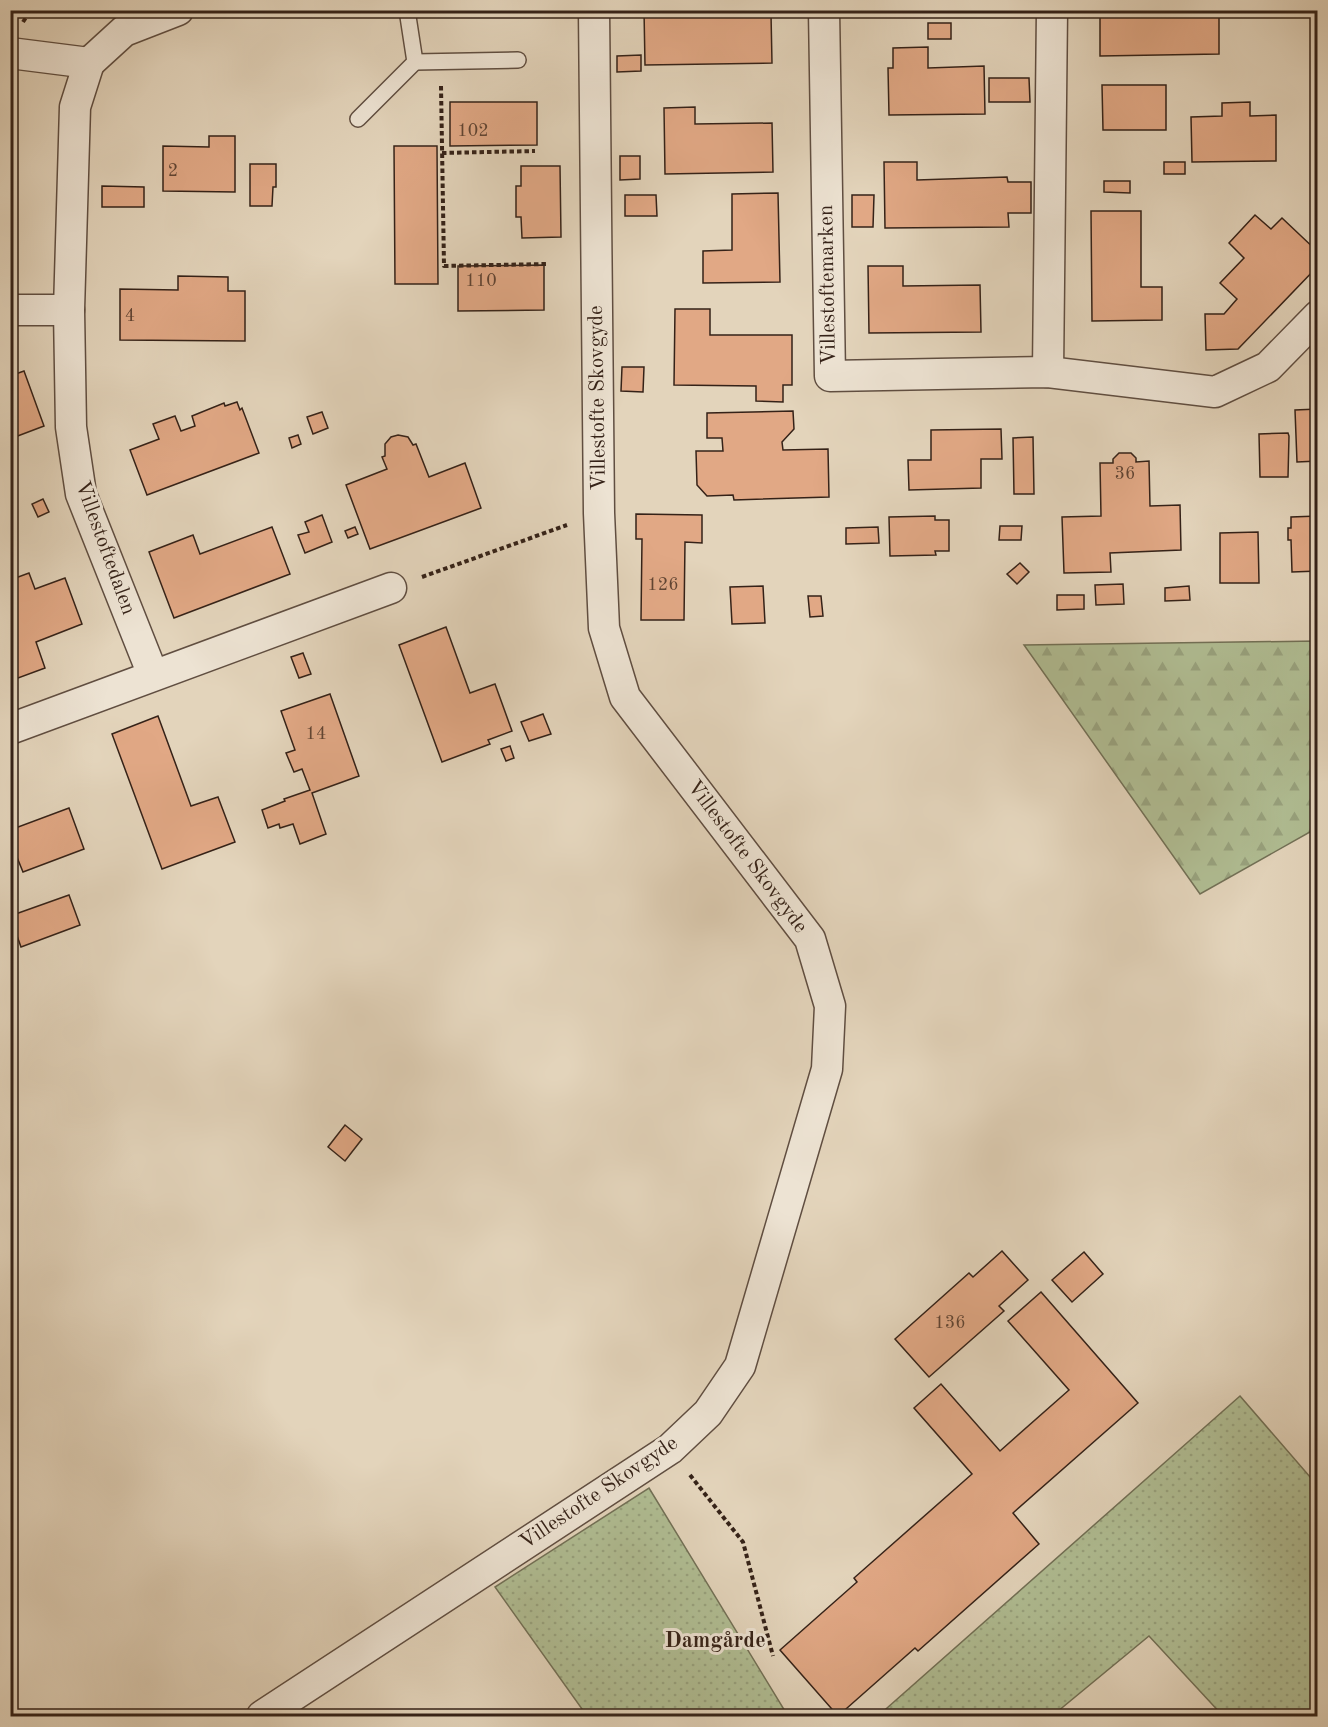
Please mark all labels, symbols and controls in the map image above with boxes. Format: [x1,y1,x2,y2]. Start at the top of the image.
house number: 102 [457,122,489,140]
house number: 2 [168,162,178,180]
street label: Villestoftemarken [816,205,840,365]
house number: 110 [465,272,497,290]
street label: Villestofte Skovgyde [586,305,610,491]
house number: 4 [125,307,135,325]
house number: 36 [1115,465,1135,483]
street label: Villestoftedalen [71,478,139,618]
house number: 126 [647,576,679,594]
house number: 14 [306,725,326,743]
street label: Villestofte Skovgyde [683,777,811,937]
house number: 136 [934,1314,966,1332]
street label: Villestofte Skovgyde [516,1432,682,1554]
district label: Damgårde [664,1630,766,1652]

